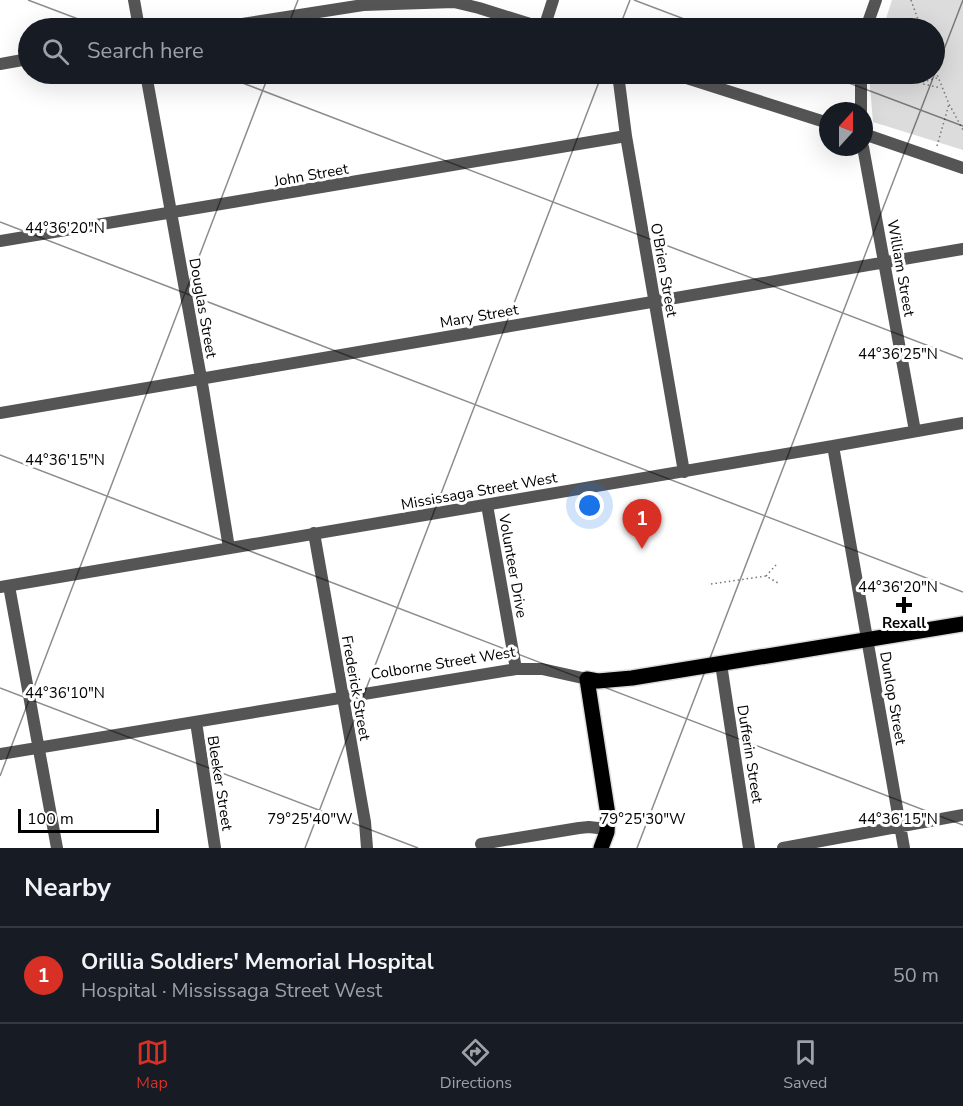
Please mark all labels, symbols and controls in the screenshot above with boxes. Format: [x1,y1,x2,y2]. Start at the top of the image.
search box [18,18,945,84]
icon: search [39,35,72,68]
text: Search here [87,36,204,66]
north arrow [819,102,873,156]
street label: John Street [271,159,350,192]
text: 44°36'20"N [25,218,105,238]
street label: William Street [883,218,919,319]
street label: O'Brien Street [646,221,682,319]
street label: Douglas Street [184,256,222,360]
street label: Mary Street [438,299,520,333]
text: 44°36'25"N [858,344,938,364]
text: 44°36'15"N [25,450,105,470]
street label: Mississaga Street West [399,467,559,515]
your location [575,491,604,520]
pin: 1 [622,500,662,549]
street label: Volunteer Drive [494,512,532,620]
text: 44°36'20"N [858,577,938,597]
marker: Rexall [897,598,911,612]
place label: Rexall [882,613,926,633]
street label: Frederick Street [337,634,375,743]
street label: Colborne Street West [369,642,517,684]
street label: Dunlop Street [875,650,911,747]
text: 44°36'10"N [25,683,105,703]
street label: Dufferin Street [732,703,768,805]
street label: Bleeker Street [203,734,237,833]
scale bar [18,806,159,834]
text: 100 m [27,808,74,830]
text: 79°25'40"W [267,809,353,829]
text: 79°25'30"W [600,809,686,829]
text: 44°36'15"N [858,809,938,829]
text: Nearby [24,870,111,905]
text: Orillia Soldiers' Memorial Hospital [81,947,434,977]
text: 1 [38,962,50,989]
text: 50 m [893,962,939,989]
text: Hospital · Mississaga Street West [81,977,382,1004]
tab: Map [136,1036,169,1094]
tab: Directions [440,1036,512,1094]
tab: Saved [783,1036,827,1094]

